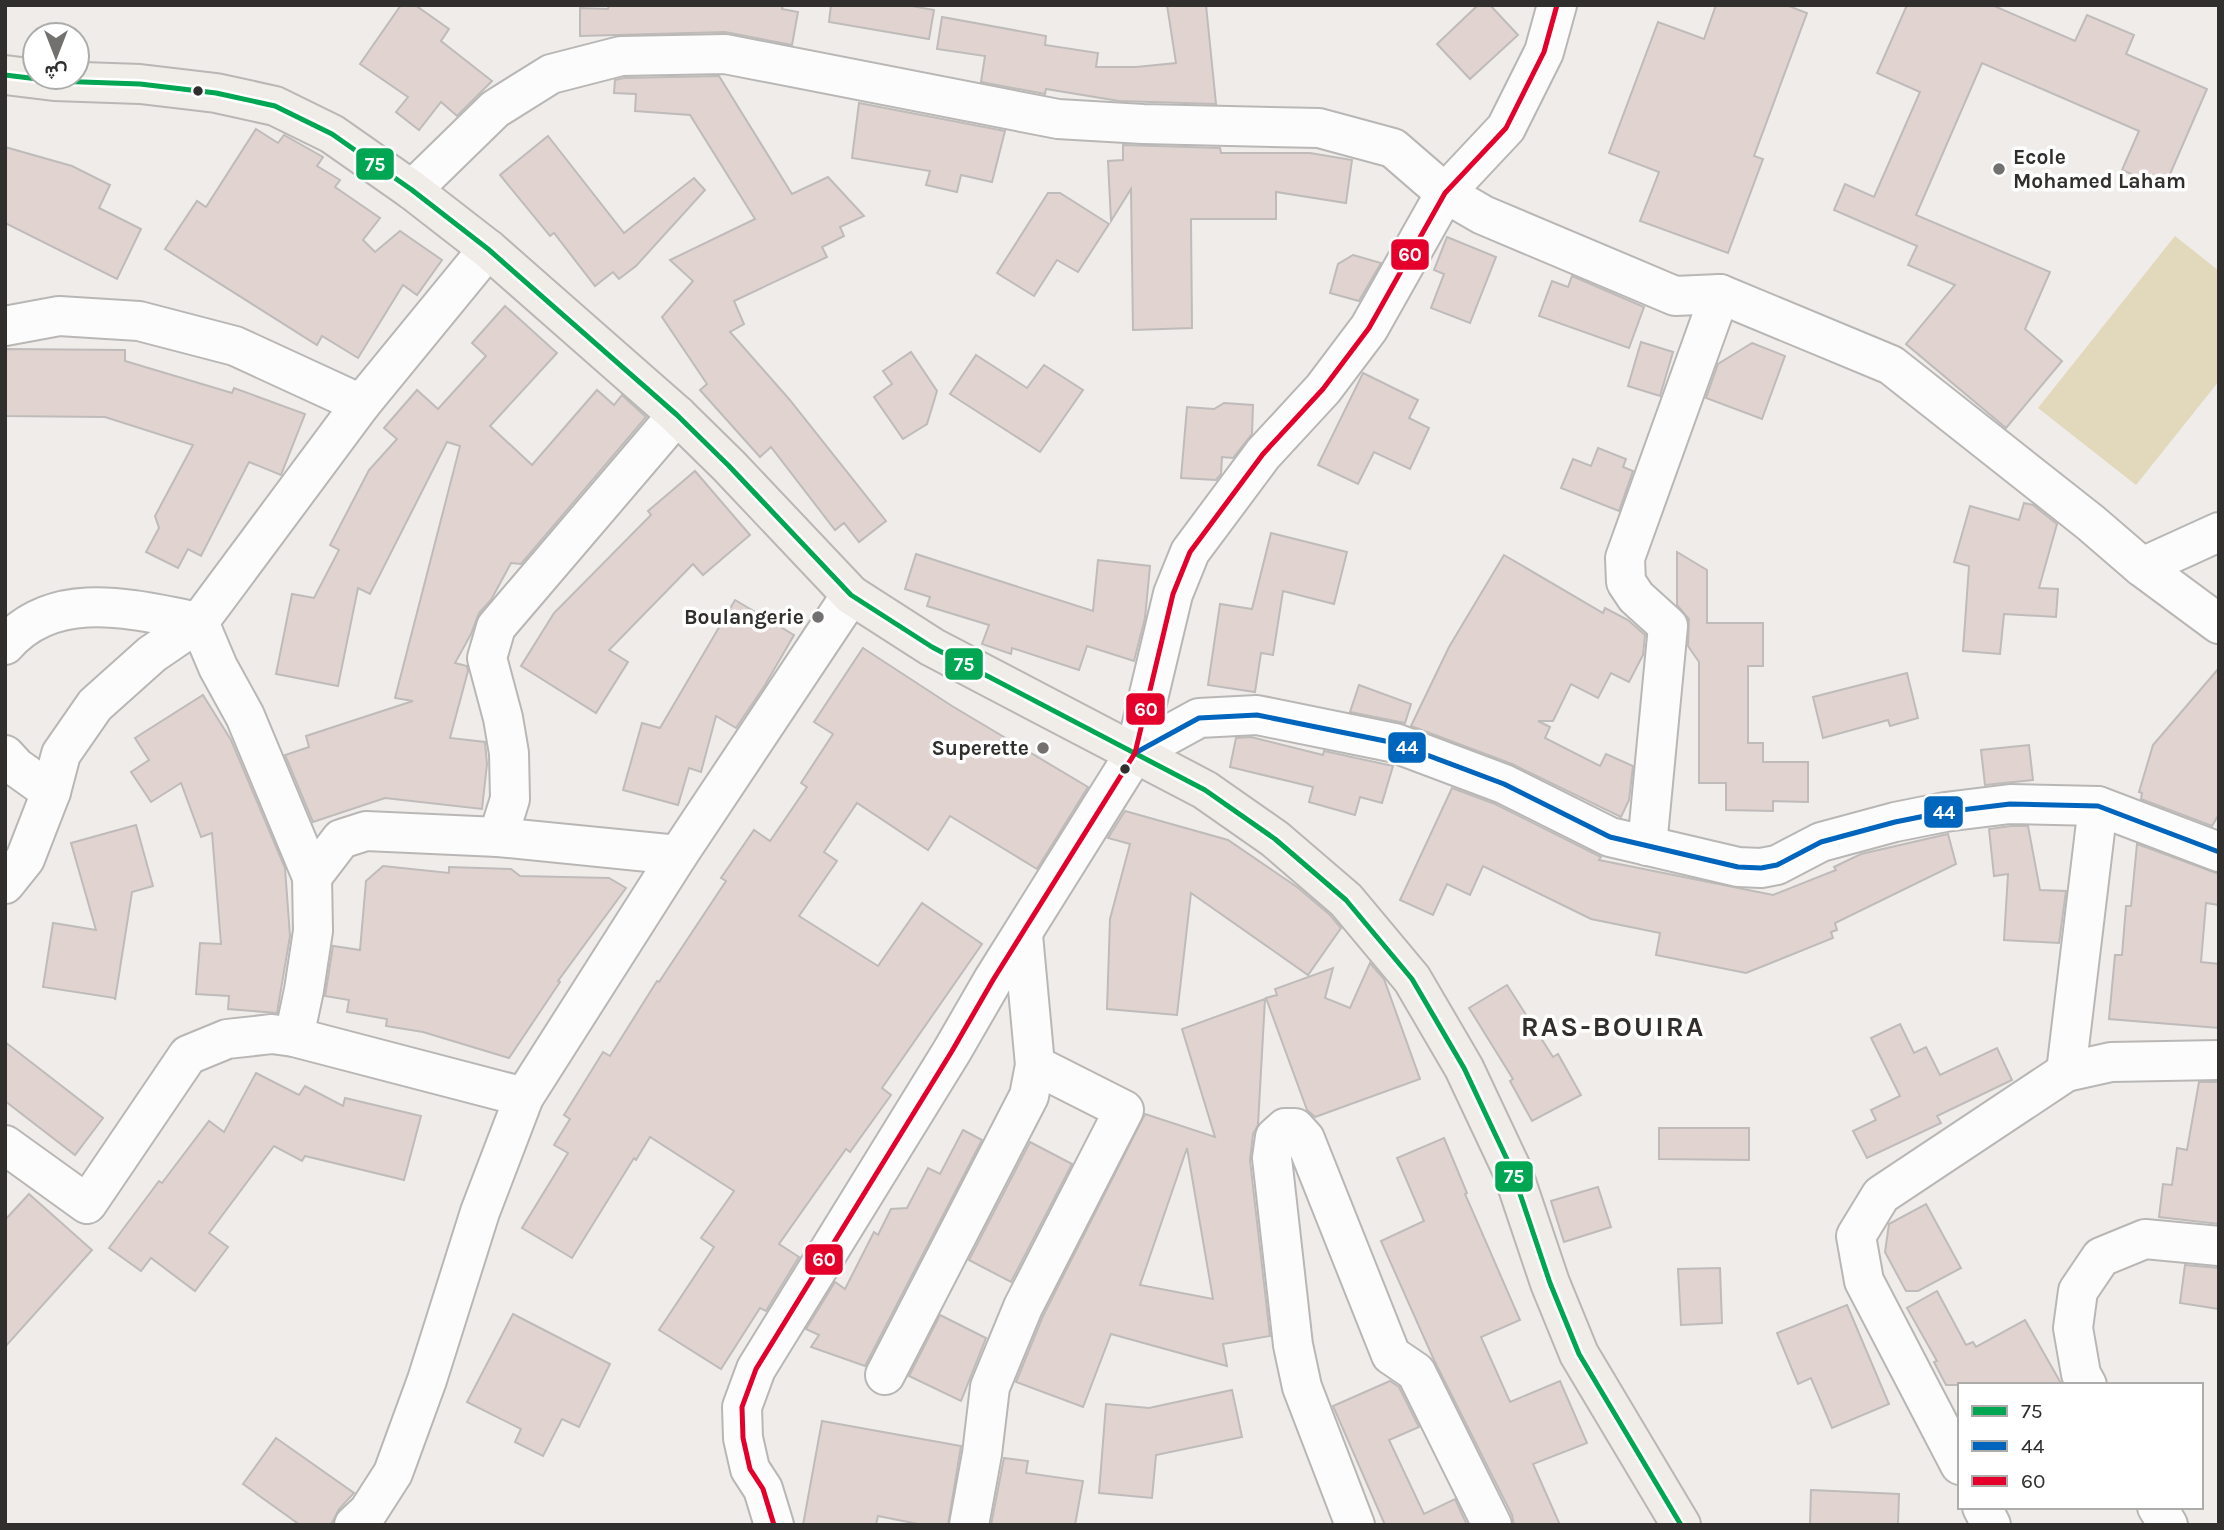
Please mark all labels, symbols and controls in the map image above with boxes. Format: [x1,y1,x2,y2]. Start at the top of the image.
north arrow [21,21,91,91]
text: ش [44,61,67,83]
unlabelled marker [191,84,205,98]
place label: Ecole Mohamed Laham [2013,145,2186,193]
line badge: 75 [355,147,395,181]
text: 75 [365,154,385,176]
marker: Ecole Mohamed Laham [1991,161,2007,177]
line badge: 60 [1390,238,1430,271]
text: 60 [1398,244,1422,266]
place label: Boulangerie [684,605,804,629]
marker: Boulangerie [810,609,826,625]
line badge: 75 [944,647,984,681]
text: 75 [954,654,974,676]
line badge: 60 [1125,692,1166,726]
text: 60 [1134,699,1158,721]
line badge: 44 [1387,731,1427,764]
place label: Superette [931,736,1029,760]
text: 44 [1396,737,1419,759]
marker: Superette [1035,740,1051,756]
unlabelled marker [1118,762,1132,776]
line badge: 44 [1923,795,1964,829]
text: 44 [1933,802,1956,824]
district label: RAS-BOUIRA [1521,1010,1705,1043]
line badge: 75 [1494,1160,1534,1193]
text: 75 [1504,1166,1524,1188]
line badge: 60 [804,1243,844,1276]
text: 60 [812,1249,836,1271]
legend [1958,1383,2203,1509]
text: 75 [2021,1399,2043,1423]
text: 44 [2021,1434,2045,1458]
text: 60 [2021,1469,2046,1493]

